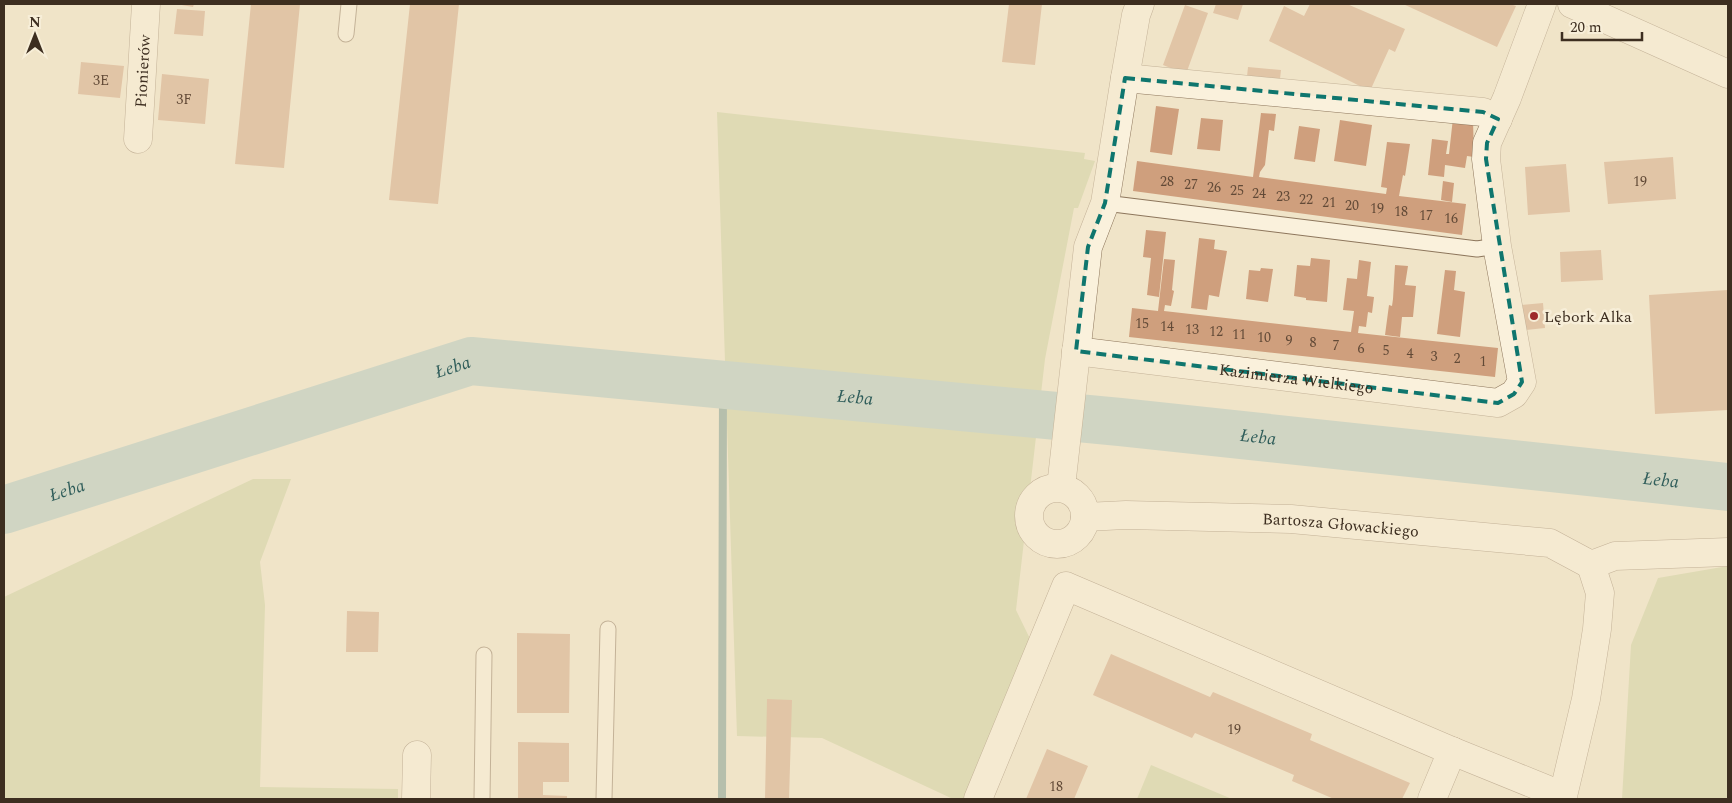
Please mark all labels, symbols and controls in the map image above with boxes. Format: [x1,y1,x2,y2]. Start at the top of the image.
north arrow [10,10,60,60]
scale bar [1562,10,1642,42]
text: N [29,12,41,33]
text: 20 m [1570,16,1602,39]
street label: Pionierów [129,33,157,108]
house number: 3E [93,70,109,91]
house number: 3F [176,89,192,110]
house number: 28 [1160,171,1174,192]
house number: 19 [1633,171,1647,192]
house number: 27 [1184,174,1198,195]
house number: 26 [1207,177,1221,198]
house number: 25 [1230,180,1244,201]
house number: 24 [1252,183,1266,204]
house number: 23 [1276,186,1290,207]
house number: 22 [1299,189,1313,210]
house number: 21 [1322,192,1336,213]
house number: 20 [1345,195,1359,216]
house number: 19 [1370,198,1384,219]
house number: 18 [1394,201,1408,222]
house number: 17 [1419,205,1433,226]
house number: 16 [1444,208,1458,229]
place label: Lębork Alka [1544,305,1632,329]
marker: Lębork Alka [1528,310,1540,322]
house number: 15 [1135,313,1149,334]
house number: 14 [1160,316,1174,337]
house number: 13 [1185,319,1199,340]
house number: 12 [1209,321,1223,342]
house number: 11 [1232,324,1246,345]
house number: 10 [1257,327,1271,348]
house number: 9 [1286,330,1293,351]
house number: 8 [1310,332,1317,353]
house number: 7 [1333,335,1340,356]
house number: 6 [1358,338,1365,359]
house number: 5 [1383,340,1390,361]
house number: 4 [1407,343,1414,364]
house number: 3 [1431,346,1438,367]
house number: 2 [1454,348,1461,369]
water label: Łeba [432,349,474,386]
house number: 1 [1480,351,1487,372]
street label: Kazimierza Wielkiego [1218,358,1375,401]
water label: Łeba [836,382,874,413]
water label: Łeba [1239,422,1278,453]
water label: Łeba [1641,465,1680,496]
water label: Łeba [46,472,88,509]
street label: Bartosza Głowackiego [1262,507,1420,544]
house number: 19 [1227,719,1241,740]
house number: 18 [1049,776,1063,797]

